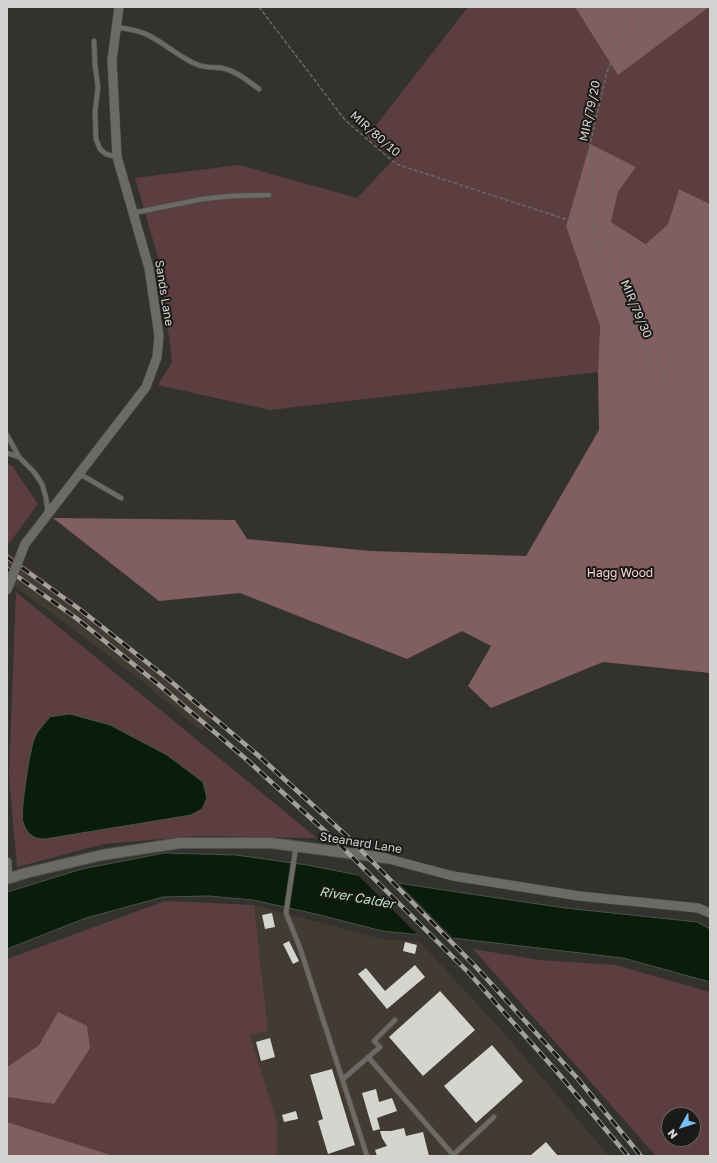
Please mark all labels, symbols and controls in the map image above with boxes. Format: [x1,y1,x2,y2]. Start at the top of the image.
street label: MIR/79/20 [577,79,603,143]
street label: MIR/80/10 [347,108,403,160]
street label: Sands Lane [152,259,176,327]
street label: MIR/79/30 [617,278,655,340]
park label: Hagg Wood [587,566,653,580]
street label: Steanard Lane [319,829,403,857]
water label: River Calder [318,884,396,912]
north arrow [661,1107,701,1147]
text: N [664,1127,680,1142]

